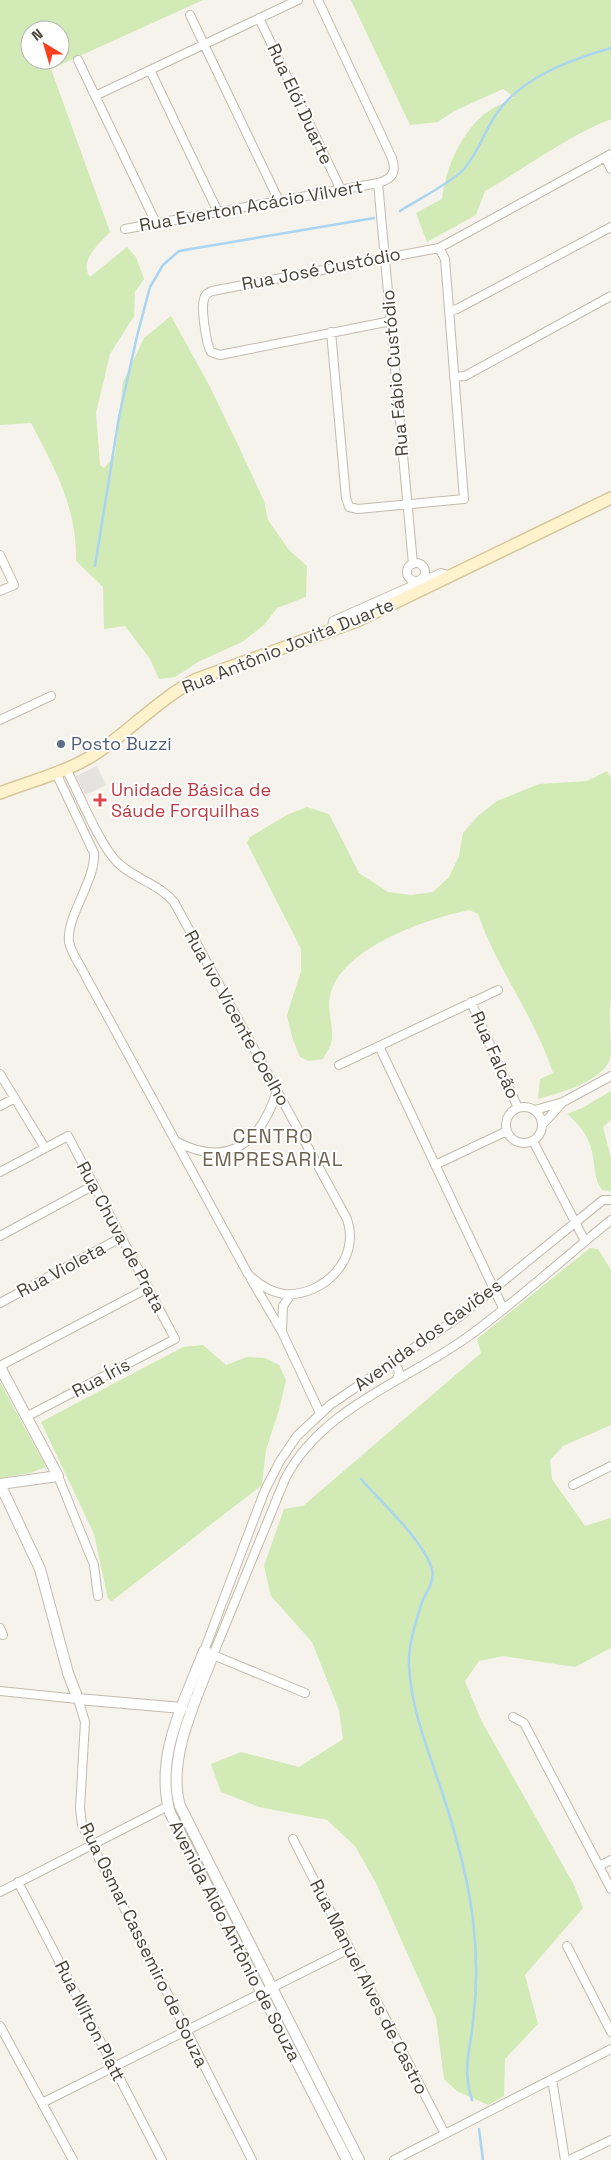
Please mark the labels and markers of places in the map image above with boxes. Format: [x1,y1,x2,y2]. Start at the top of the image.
place label: Posto Buzzi [71,732,172,755]
marker: Posto Buzzi [55,738,67,750]
place label: Unidade Básica de Sáude Forquilhas [111,778,271,822]
marker: Unidade Básica de Sáude Forquilhas [93,793,107,807]

